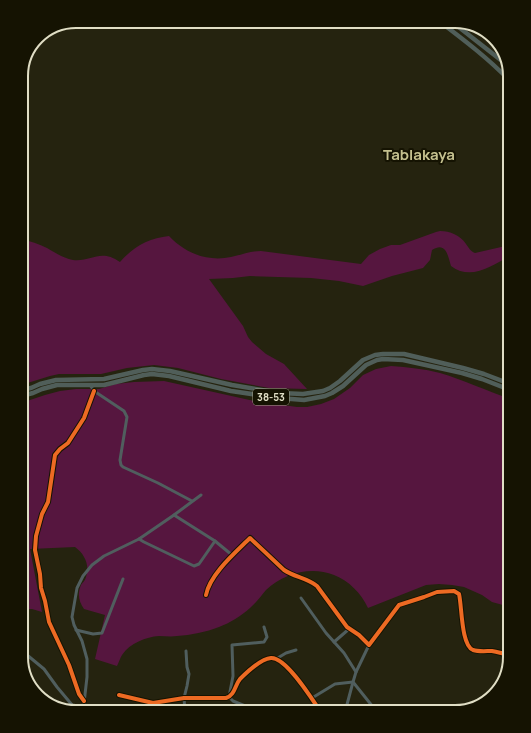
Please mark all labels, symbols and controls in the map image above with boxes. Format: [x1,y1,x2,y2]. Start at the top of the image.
district label: Tablakaya [383,144,455,165]
road number: 38-53 [253,389,289,405]

